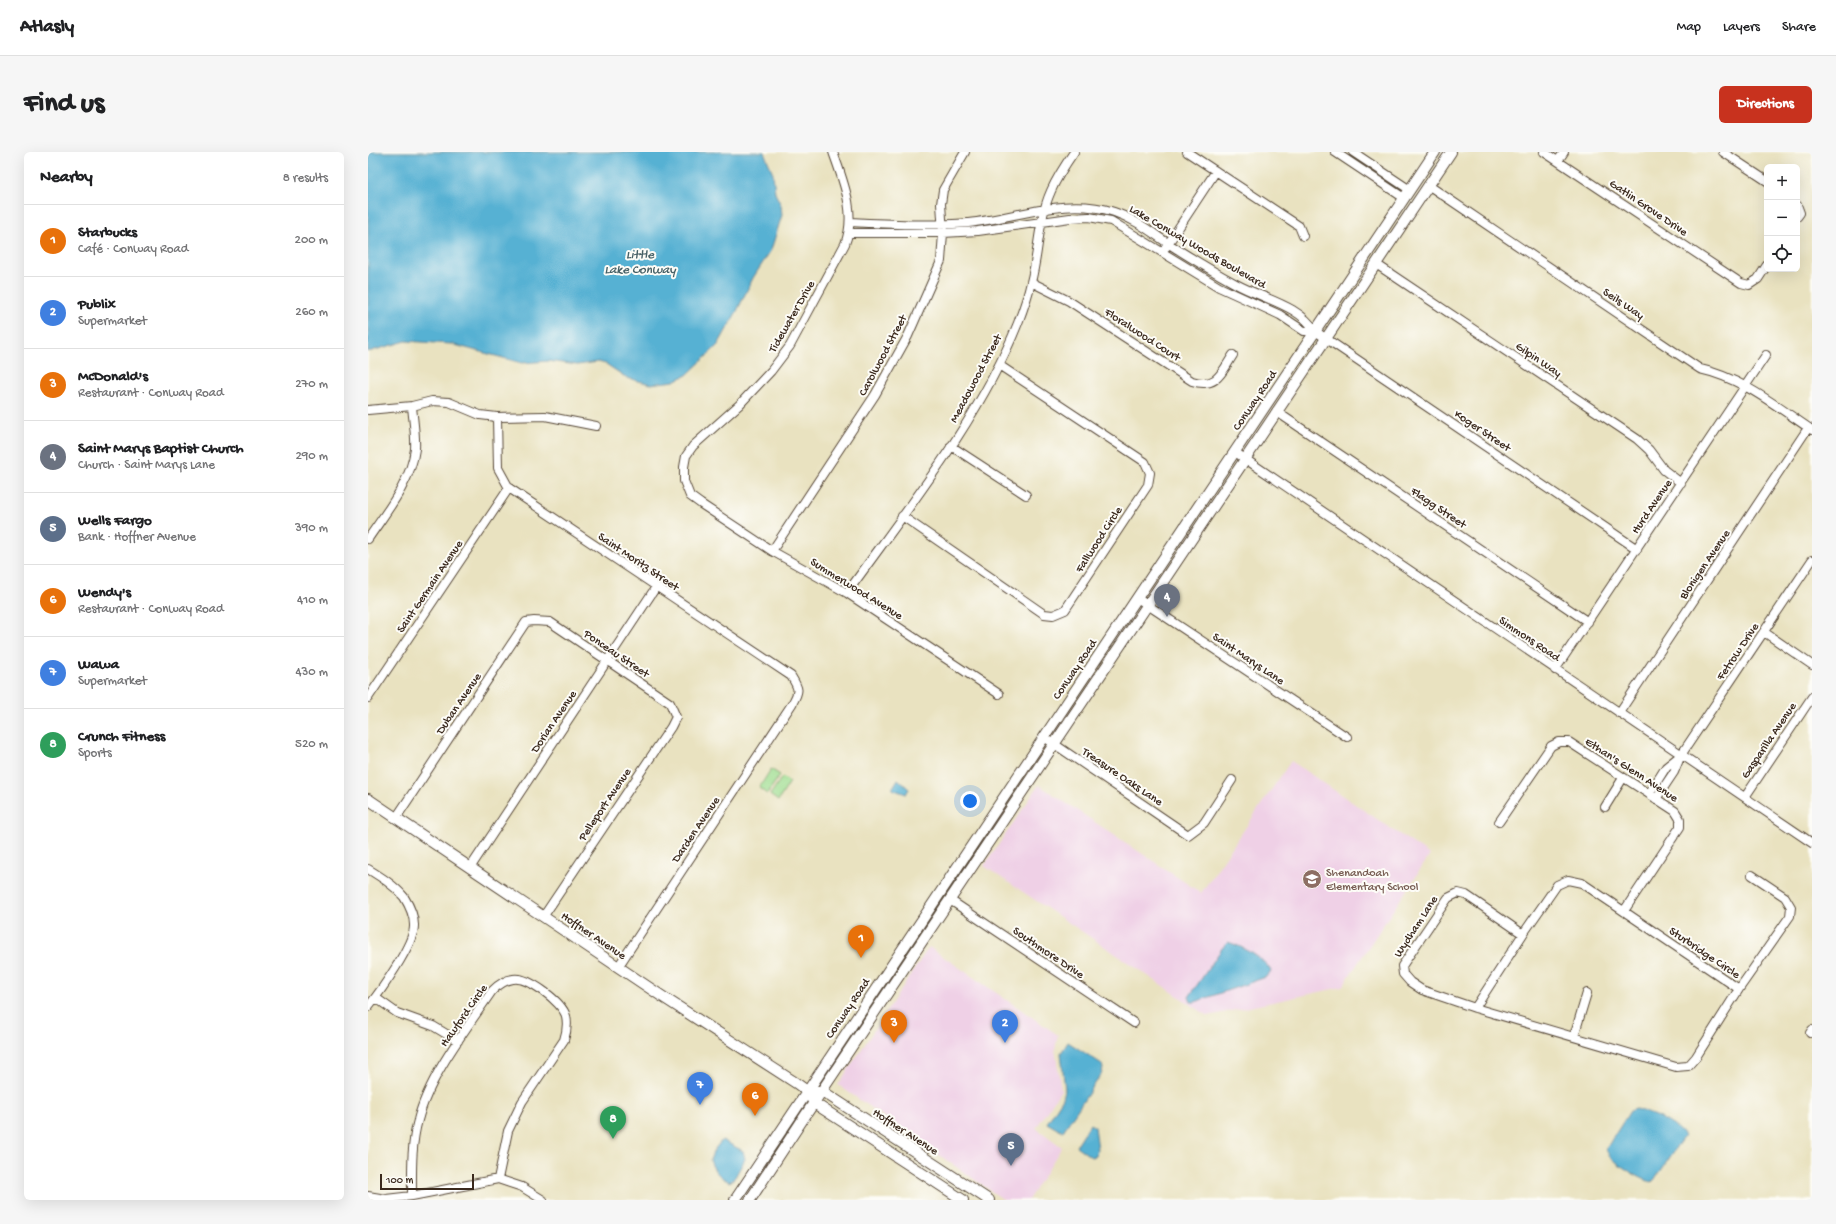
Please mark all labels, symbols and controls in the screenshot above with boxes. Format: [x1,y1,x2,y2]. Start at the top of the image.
text: Atlasly [20,16,74,39]
text: Map [1677,19,1701,36]
text: Layers [1723,19,1760,36]
text: Share [1782,19,1816,36]
button: Directions [1719,86,1812,123]
text: Find us [24,88,104,121]
map controls [1764,164,1800,272]
button: + [1764,164,1800,200]
text: Nearby [40,168,93,188]
text: 8 results [283,171,328,186]
street label: Gatlin Grove Drive [1606,177,1690,240]
button: − [1764,200,1800,236]
street label: Lake Conway Woods Boulevard [1126,203,1269,293]
text: Starbucks [78,224,137,242]
text: 1 [50,233,56,248]
text: 200 m [295,233,328,248]
button: locate [1764,236,1800,272]
text: Café · Conway Road [78,242,188,257]
water label: Little Lake Conway [604,248,677,278]
street label: Tidewater Drive [766,278,819,356]
street label: Seils Way [1599,286,1646,324]
text: Publix [78,296,116,314]
text: 2 [50,305,56,320]
text: 260 m [295,305,328,320]
street label: Floralwood Court [1100,305,1183,366]
street label: Carolwood Street [856,312,912,399]
text: Supermarket [78,314,147,329]
street label: Meadowood Street [948,331,1006,426]
street label: Gilpin Way [1512,340,1564,381]
text: McDonald's [78,368,148,386]
street label: Conway Road [1230,368,1281,434]
text: 3 [50,377,56,392]
text: 270 m [295,377,328,392]
text: Restaurant · Conway Road [78,386,224,401]
street label: Koger Street [1451,408,1514,456]
text: Saint Marys Baptist Church [78,440,243,458]
text: 4 [50,449,56,464]
text: 290 m [295,449,328,464]
text: Church · Saint Marys Lane [78,458,215,473]
street label: Hurd Avenue [1629,477,1676,537]
street label: Flagg Street [1407,484,1469,533]
street label: Fallwood Circle [1073,504,1127,577]
text: Wells Fargo [78,512,152,530]
text: 5 [50,521,56,536]
text: 390 m [295,521,328,536]
street label: Blonigen Avenue [1677,527,1735,603]
text: Bank · Hoffner Avenue [78,530,196,545]
street label: Saint Moritz Street [595,530,682,596]
street label: Saint Germain Avenue [394,537,467,636]
street label: Summerwood Avenue [807,556,905,624]
text: Wendy's [78,584,131,602]
pin: 4 [1154,584,1180,617]
text: 6 [50,593,56,608]
text: 410 m [297,593,328,608]
text: Restaurant · Conway Road [78,602,224,617]
street label: Simmons Road [1496,614,1563,666]
street label: Fetrow Drive [1714,620,1763,684]
street label: Ponceau Street [580,627,652,682]
street label: Saint Marys Lane [1209,630,1287,689]
street label: Conway Road [1050,637,1101,703]
text: Wawa [78,656,119,674]
text: 7 [50,665,56,680]
text: 430 m [295,665,328,680]
street label: Duban Avenue [433,670,486,738]
text: Supermarket [78,674,147,689]
street label: Dorian Avenue [528,688,581,757]
street label: Gasparilla Avenue [1739,700,1801,782]
text: Crunch Fitness [78,728,165,746]
street label: Ethan's Glenn Avenue [1582,735,1681,806]
text: 8 [49,737,57,752]
text: 520 m [295,737,328,752]
street label: Treasure Oaks Lane [1078,745,1166,810]
text: Sports [78,746,112,761]
street label: Pelleport Avenue [576,766,636,845]
your location [960,791,980,811]
street label: Darden Avenue [669,794,724,867]
place label: Shenandoah Elementary School [1326,867,1419,895]
school or university icon: Shenandoah Elementary School [1301,868,1323,890]
street label: Wydham Lane [1392,893,1442,960]
street label: Hoffner Avenue [558,910,629,964]
pin: 1 [848,925,874,958]
street label: Southmore Drive [1010,925,1087,983]
street label: Sturbridge Circle [1666,925,1743,983]
street label: Conway Road [823,976,874,1042]
street label: Hawford Circle [438,982,492,1050]
pin: 3 [881,1010,907,1043]
pin: 2 [992,1010,1018,1043]
pin: 7 [687,1072,713,1105]
pin: 6 [742,1083,768,1116]
pin: 8 [600,1106,626,1139]
street label: Hoffner Avenue [869,1106,941,1160]
pin: 5 [998,1133,1024,1166]
scale bar [380,1172,474,1191]
text: 100 m [386,1175,413,1187]

